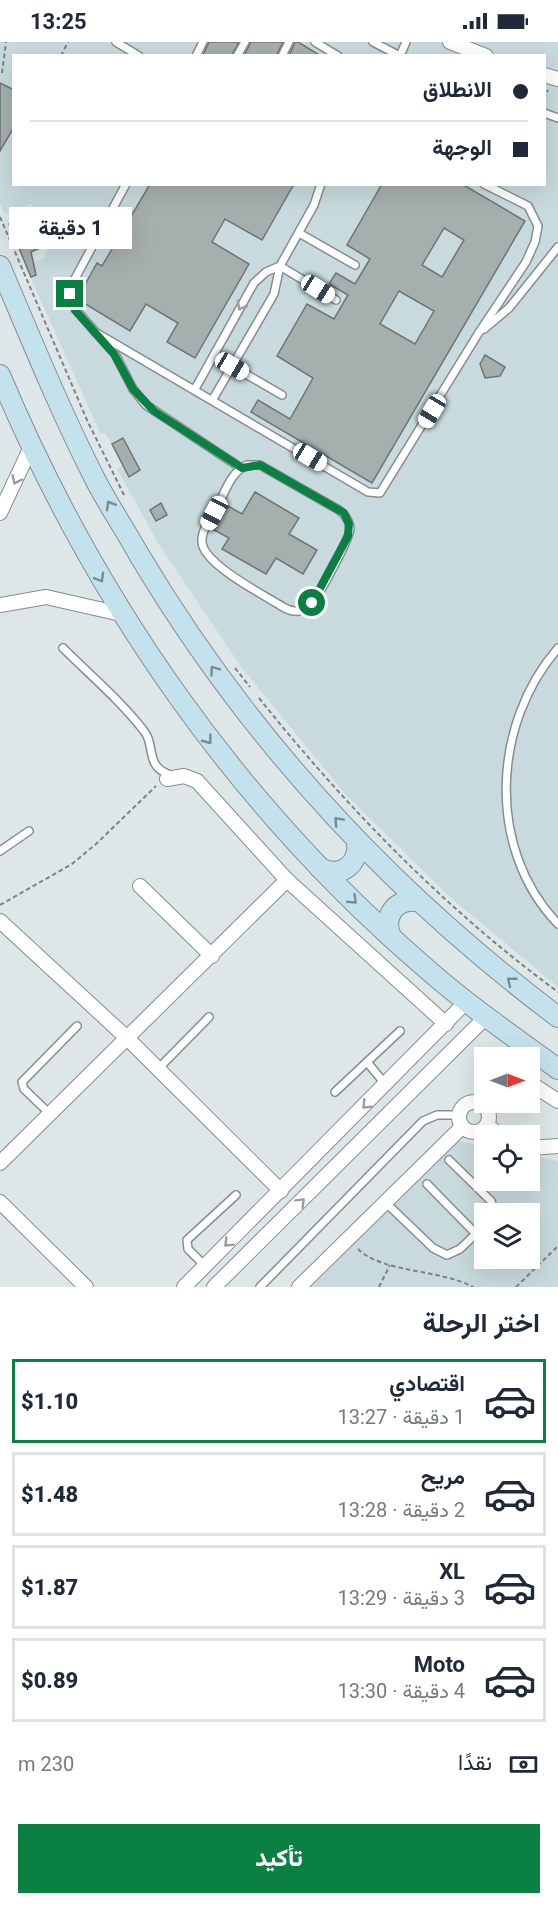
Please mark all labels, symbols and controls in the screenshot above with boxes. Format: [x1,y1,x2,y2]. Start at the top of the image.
text: 13:25 [30,9,87,34]
text: الانطلاق [423,77,492,102]
text: الوجهة [432,135,492,160]
callout: 1 دقيقة [8,207,132,249]
text: 1 دقيقة [39,216,102,240]
car [298,272,338,306]
route end [56,280,83,307]
one-way arrow [237,300,248,310]
car [212,349,252,383]
car [415,391,449,431]
car [290,440,330,474]
one-way arrow [11,474,23,485]
car [198,493,230,533]
one-way arrow [106,501,117,511]
one-way arrow [92,572,104,582]
route start [298,589,325,616]
one-way arrow [210,665,221,676]
one-way arrow [201,733,212,744]
one-way arrow [334,817,345,828]
one-way arrow [346,893,356,904]
one-way arrow [507,978,518,989]
north arrow [474,1047,540,1113]
map controls [474,1047,540,1269]
one-way arrow [362,1098,373,1108]
button: locate [474,1125,540,1191]
one-way arrow [293,1198,304,1209]
button: layers [474,1203,540,1269]
one-way arrow [225,1235,236,1246]
text: اختر الرحلة [423,1307,540,1339]
text: اقتصادي [389,1371,465,1396]
icon: car [483,1374,537,1428]
text: $1.10 [21,1389,78,1414]
text: 1 دقيقة · 13:27 [338,1405,465,1429]
text: مريح [421,1464,465,1489]
icon: car [483,1467,537,1521]
text: $1.48 [21,1482,78,1507]
text: 2 دقيقة · 13:28 [338,1498,465,1522]
text: XL [439,1559,465,1584]
icon: car [483,1560,537,1614]
text: $1.87 [21,1575,78,1600]
text: 3 دقيقة · 13:29 [338,1586,465,1610]
text: Moto [414,1652,465,1677]
icon: car [483,1653,537,1707]
text: $0.89 [21,1668,78,1693]
text: 4 دقيقة · 13:30 [338,1679,465,1703]
icon: cash [507,1748,540,1781]
text: نقدًا [458,1750,492,1775]
text: 230 m [18,1752,74,1776]
button: تأكيد [18,1824,540,1893]

